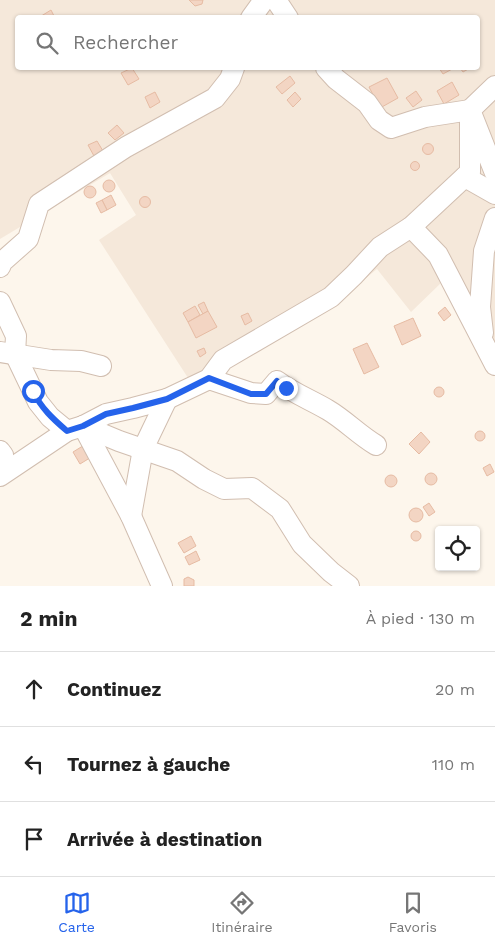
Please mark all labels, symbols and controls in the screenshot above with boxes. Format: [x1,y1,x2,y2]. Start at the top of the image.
search box [15,15,480,70]
icon: search [33,29,61,57]
text: Rechercher [73,31,178,54]
route end [275,377,298,400]
route start [22,380,45,403]
map controls [435,526,480,571]
button: locate [435,526,480,571]
text: 2 min [20,606,77,631]
text: À pied · 130 m [366,609,475,628]
icon: ahead [20,675,48,703]
text: Continuez [67,678,161,701]
text: 20 m [435,680,475,699]
icon: left [20,750,48,778]
text: Tournez à gauche [67,753,230,776]
text: 110 m [432,755,475,774]
icon: arrive [20,825,48,853]
text: Arrivée à destination [67,828,262,851]
tab: Carte [58,889,95,935]
tab: Itinéraire [211,889,272,935]
tab: Favoris [389,889,437,935]

